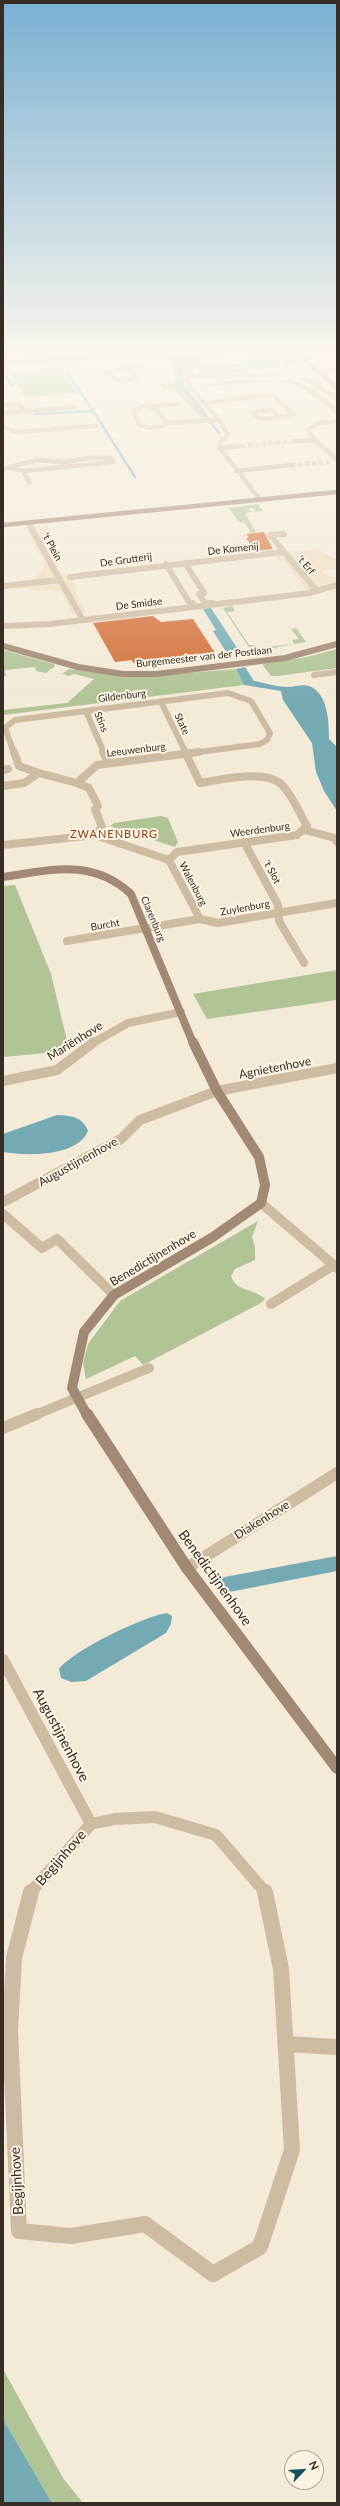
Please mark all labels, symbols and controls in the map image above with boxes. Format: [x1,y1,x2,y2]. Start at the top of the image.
street label: 't Plein [40,531,64,563]
street label: De Komenij [207,540,259,558]
street label: De Grutterij [99,550,153,570]
street label: 't Erf [295,553,317,577]
street label: De Smidse [115,595,163,613]
street label: Burgemeester van der Postlaan [136,644,272,670]
street label: Gildenburg [97,687,147,705]
street label: Stins [91,710,111,734]
street label: State [172,711,192,737]
street label: Leeuwenburg [106,740,166,760]
street label: Weerdenburg [229,820,291,840]
district label: ZWANENBURG [70,827,158,841]
street label: 't Slot [261,858,283,886]
street label: Walenburg [176,860,210,908]
street label: Clarenburg [138,894,168,944]
street label: Zuylenburg [220,898,270,918]
street label: Burcht [90,917,120,933]
street label: Mariënhove [45,1018,105,1064]
street label: Agnietenhove [238,1054,312,1082]
street label: Augustijnenhove [36,1134,120,1190]
street label: Benedictijnenhove [107,1227,199,1289]
street label: Diakenhove [232,1497,292,1543]
street label: Benedictijnenhove [175,1527,255,1629]
street label: Augustijnenhove [29,1685,93,1785]
street label: Begijnhove [32,1827,90,1889]
street label: Begijnhove [7,2147,27,2215]
north arrow [284,2450,324,2490]
text: N [307,2459,322,2472]

